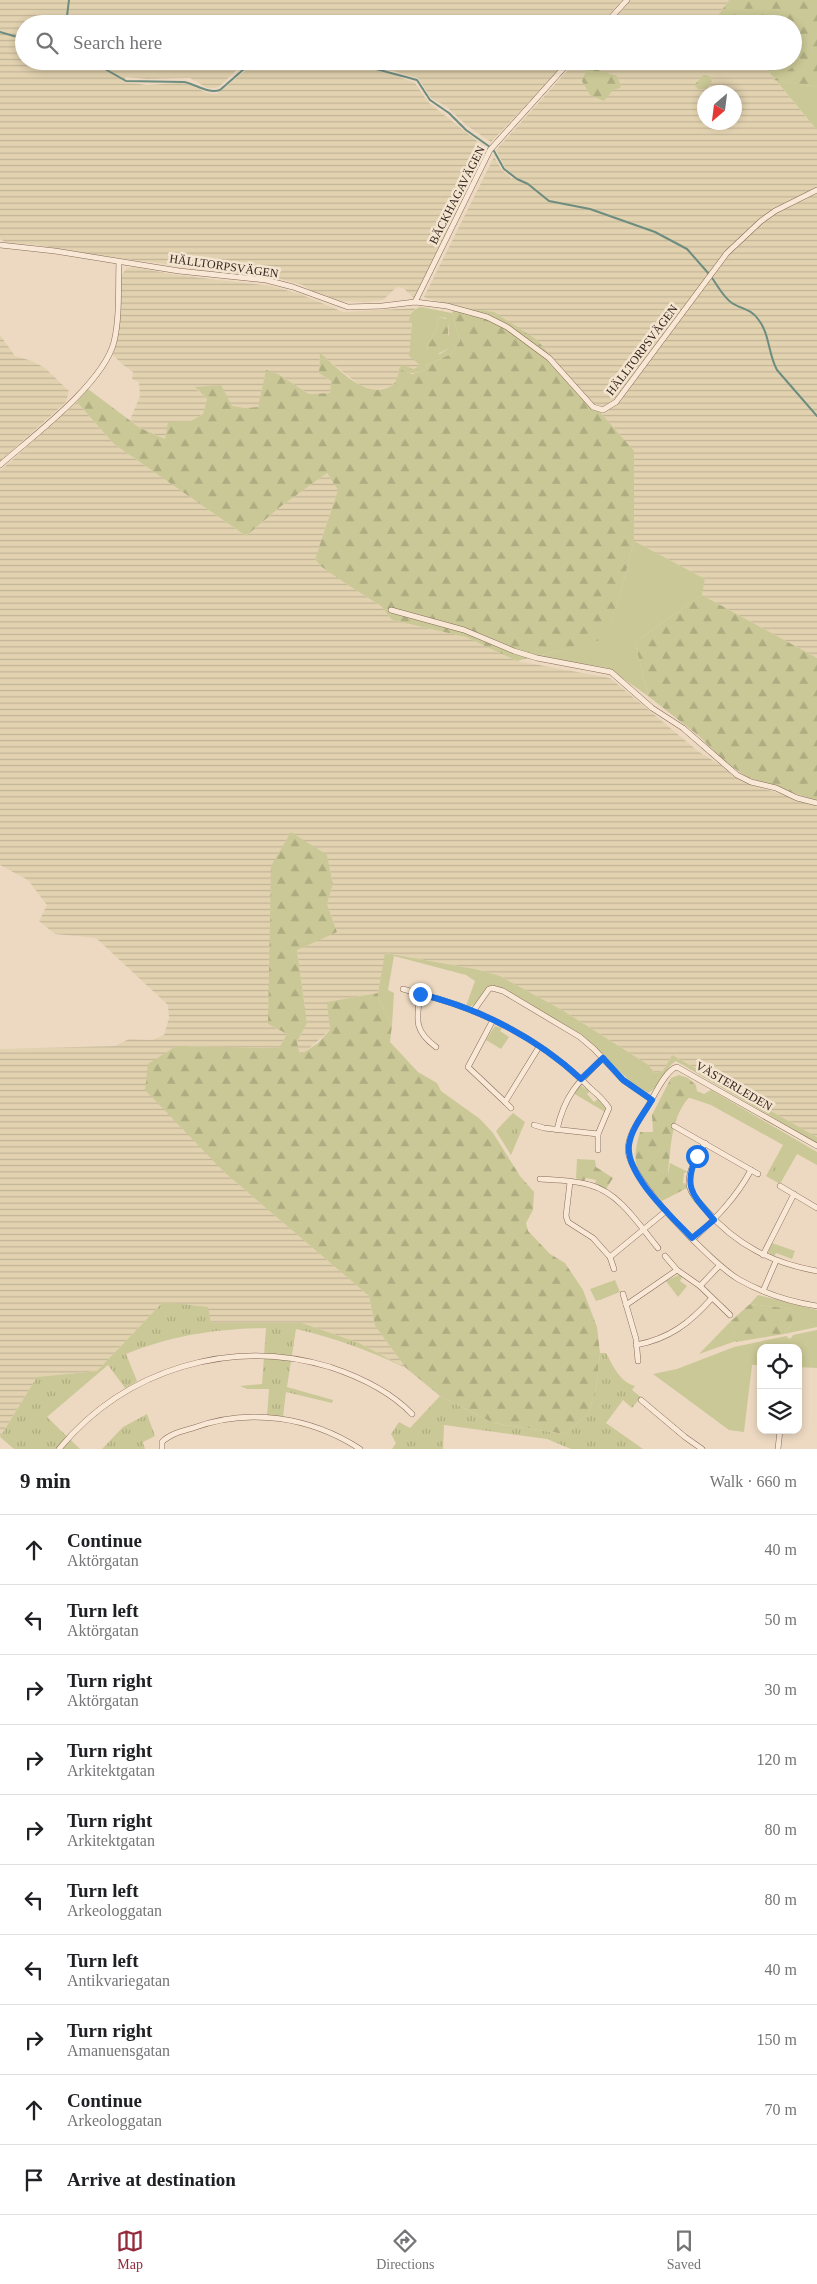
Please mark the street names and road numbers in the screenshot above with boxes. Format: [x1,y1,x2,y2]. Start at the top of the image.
street label: BÄCKHAGAVÄGEN [426,143,488,246]
street label: HÄLLTORPSVÄGEN [169,251,280,281]
street label: HÄLLTORPSVÄGEN [603,302,681,398]
street label: VÄSTERLEDEN [693,1058,775,1114]

